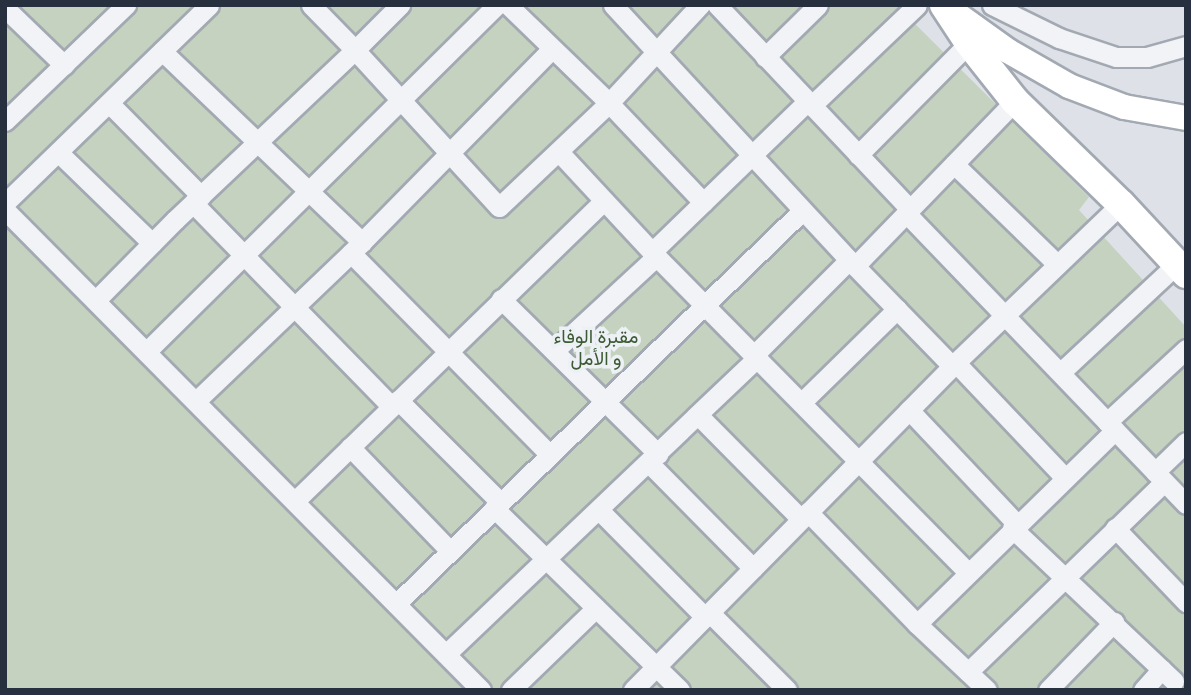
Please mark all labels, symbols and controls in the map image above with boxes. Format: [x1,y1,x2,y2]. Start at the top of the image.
park label: مقبرة الوفاء و الأمل [554,326,638,370]

